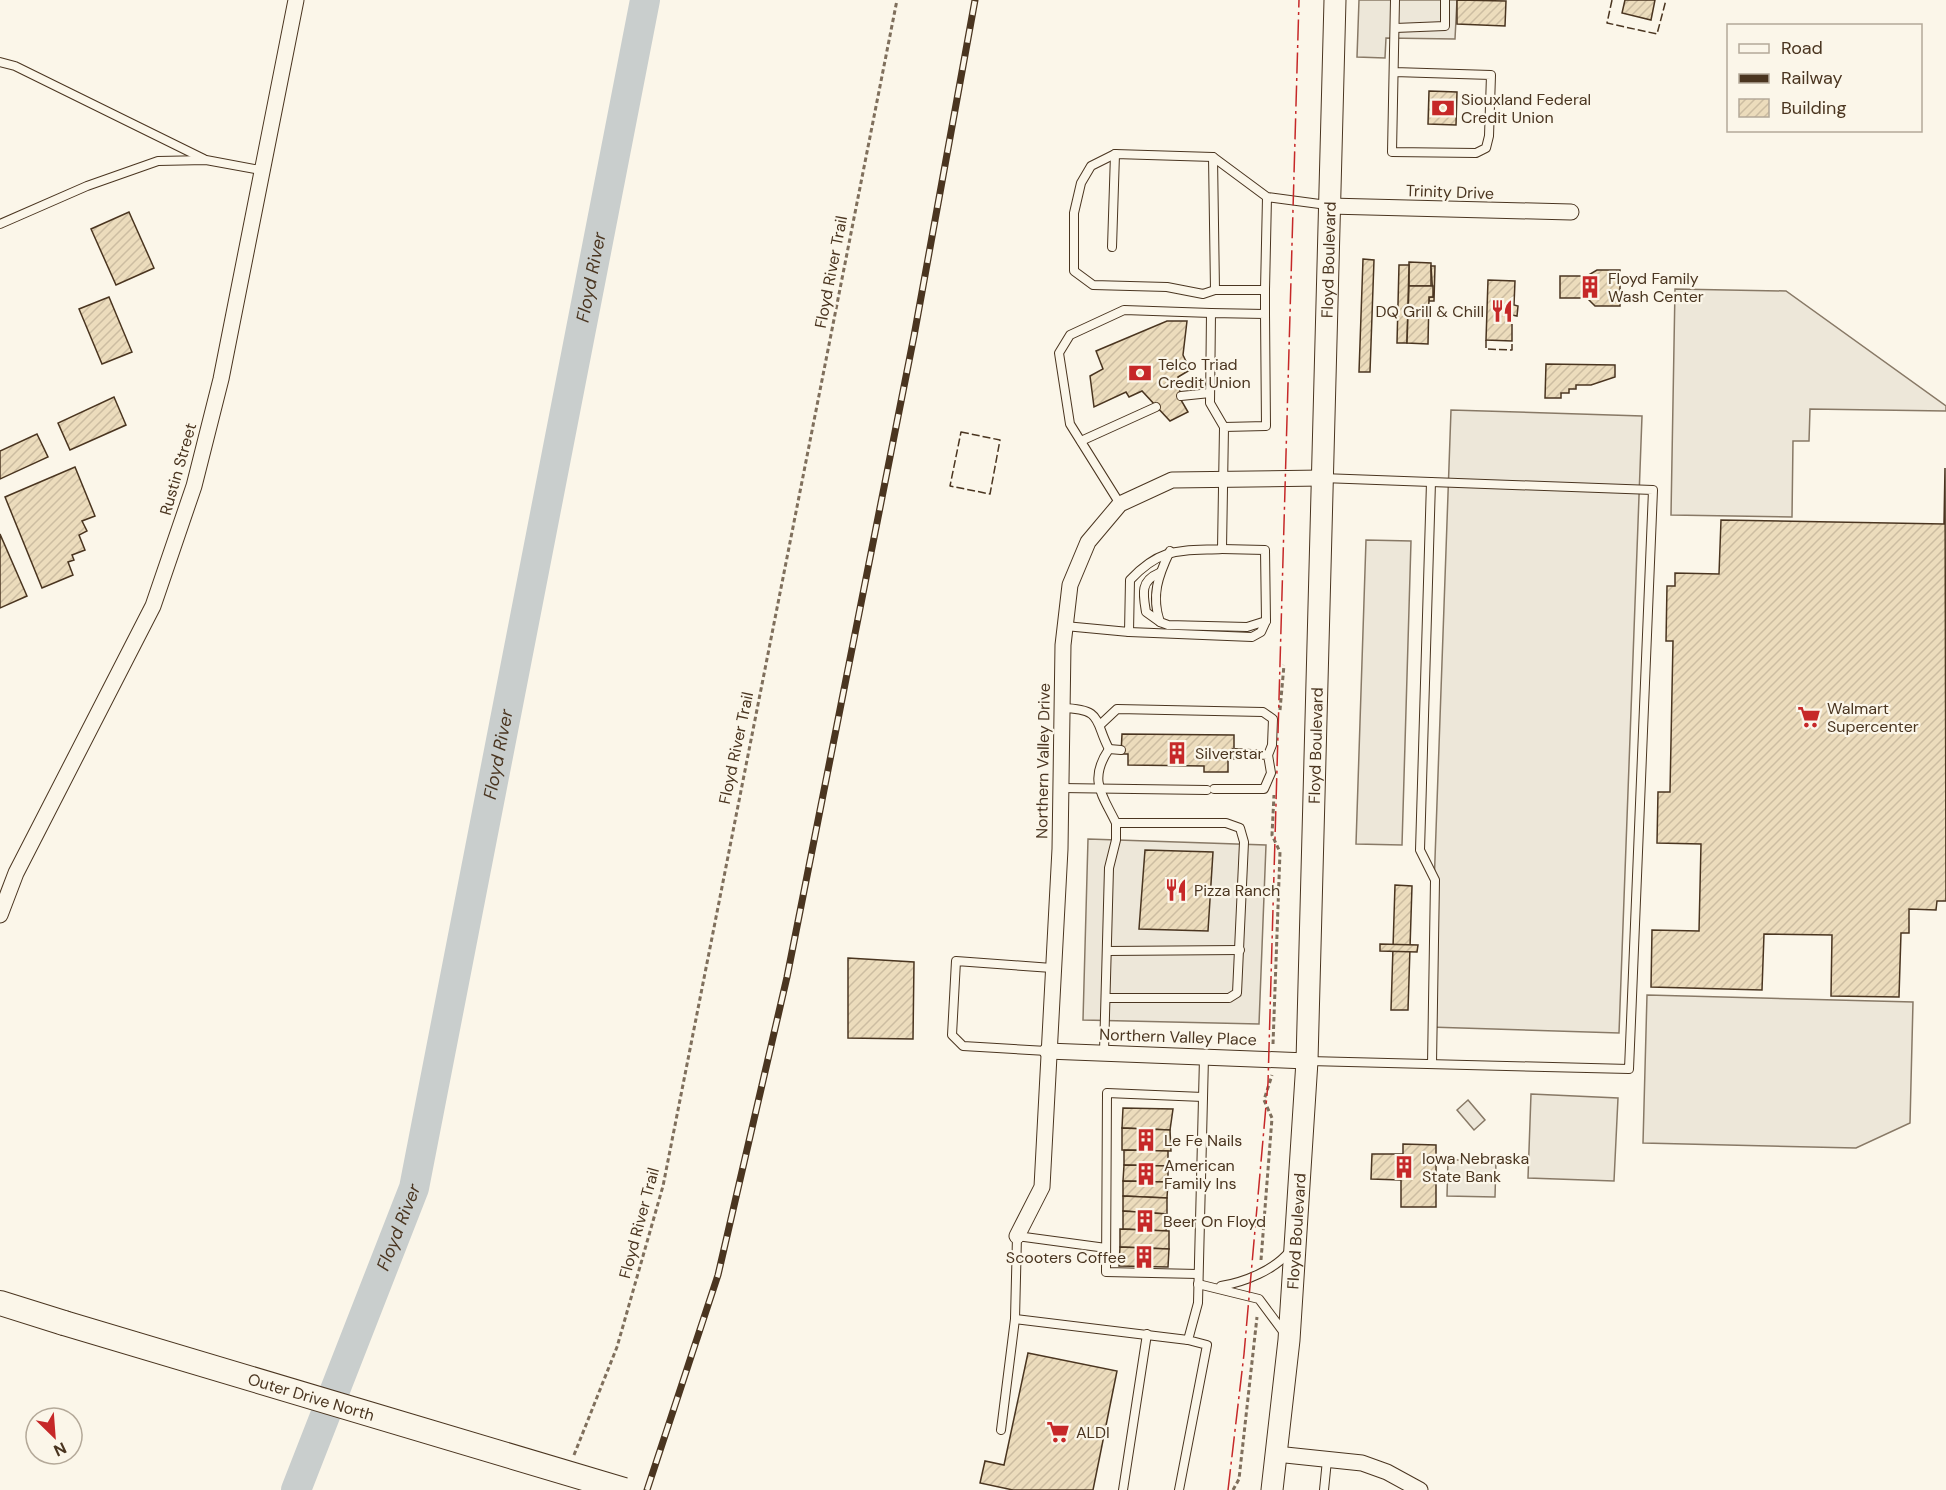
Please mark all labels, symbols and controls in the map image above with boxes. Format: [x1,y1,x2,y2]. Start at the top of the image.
legend [1727,24,1922,132]
text: Road [1781,36,1823,60]
text: Railway [1781,66,1843,90]
place label: Siouxland Federal Credit Union [1461,89,1591,128]
bank icon: Siouxland Federal Credit Union [1430,95,1456,121]
text: Building [1781,96,1846,120]
street label: Trinity Drive [1406,180,1494,204]
street label: Floyd Boulevard [1316,201,1340,318]
street label: Floyd River Trail [810,214,852,330]
water label: Floyd River [571,229,612,324]
place label: Floyd Family Wash Center [1608,268,1704,307]
building icon: Floyd Family Wash Center [1577,274,1603,300]
restaurant icon: DQ Grill & Chill [1489,298,1515,324]
place label: DQ Grill & Chill [1375,301,1484,322]
place label: Telco Triad Credit Union [1158,354,1251,393]
bank icon: Telco Triad Credit Union [1127,360,1153,386]
street label: Rustin Street [155,420,201,518]
street label: Northern Valley Drive [1031,683,1055,839]
street label: Floyd Boulevard [1303,687,1327,804]
street label: Floyd River Trail [714,690,758,806]
place label: Walmart Supercenter [1827,698,1919,737]
supermarket icon: Walmart Supercenter [1796,704,1822,730]
water label: Floyd River [478,706,519,801]
building icon: Silverstar [1164,740,1190,766]
place label: Silverstar [1195,743,1263,764]
restaurant icon: Pizza Ranch [1163,877,1189,903]
place label: Pizza Ranch [1194,880,1280,901]
street label: Northern Valley Place [1099,1024,1257,1050]
building icon: Le Fe Nails [1133,1127,1159,1153]
place label: Le Fe Nails [1164,1130,1242,1151]
place label: Iowa Nebraska State Bank [1422,1148,1529,1187]
building icon: Iowa Nebraska State Bank [1391,1154,1417,1180]
place label: American Family Ins [1164,1155,1237,1194]
building icon: American Family Ins [1133,1161,1159,1187]
street label: Floyd River Trail [614,1165,664,1281]
street label: Floyd Boulevard [1282,1172,1310,1290]
water label: Floyd River [371,1179,427,1274]
building icon: Beer On Floyd [1132,1208,1158,1234]
place label: Beer On Floyd [1163,1211,1266,1232]
building icon: Scooters Coffee [1131,1244,1157,1270]
place label: Scooters Coffee [1006,1247,1126,1268]
street label: Outer Drive North [245,1368,377,1426]
north arrow [24,1406,84,1466]
supermarket icon: ALDI [1045,1419,1071,1445]
place label: ALDI [1076,1422,1110,1443]
text: N [50,1437,70,1461]

